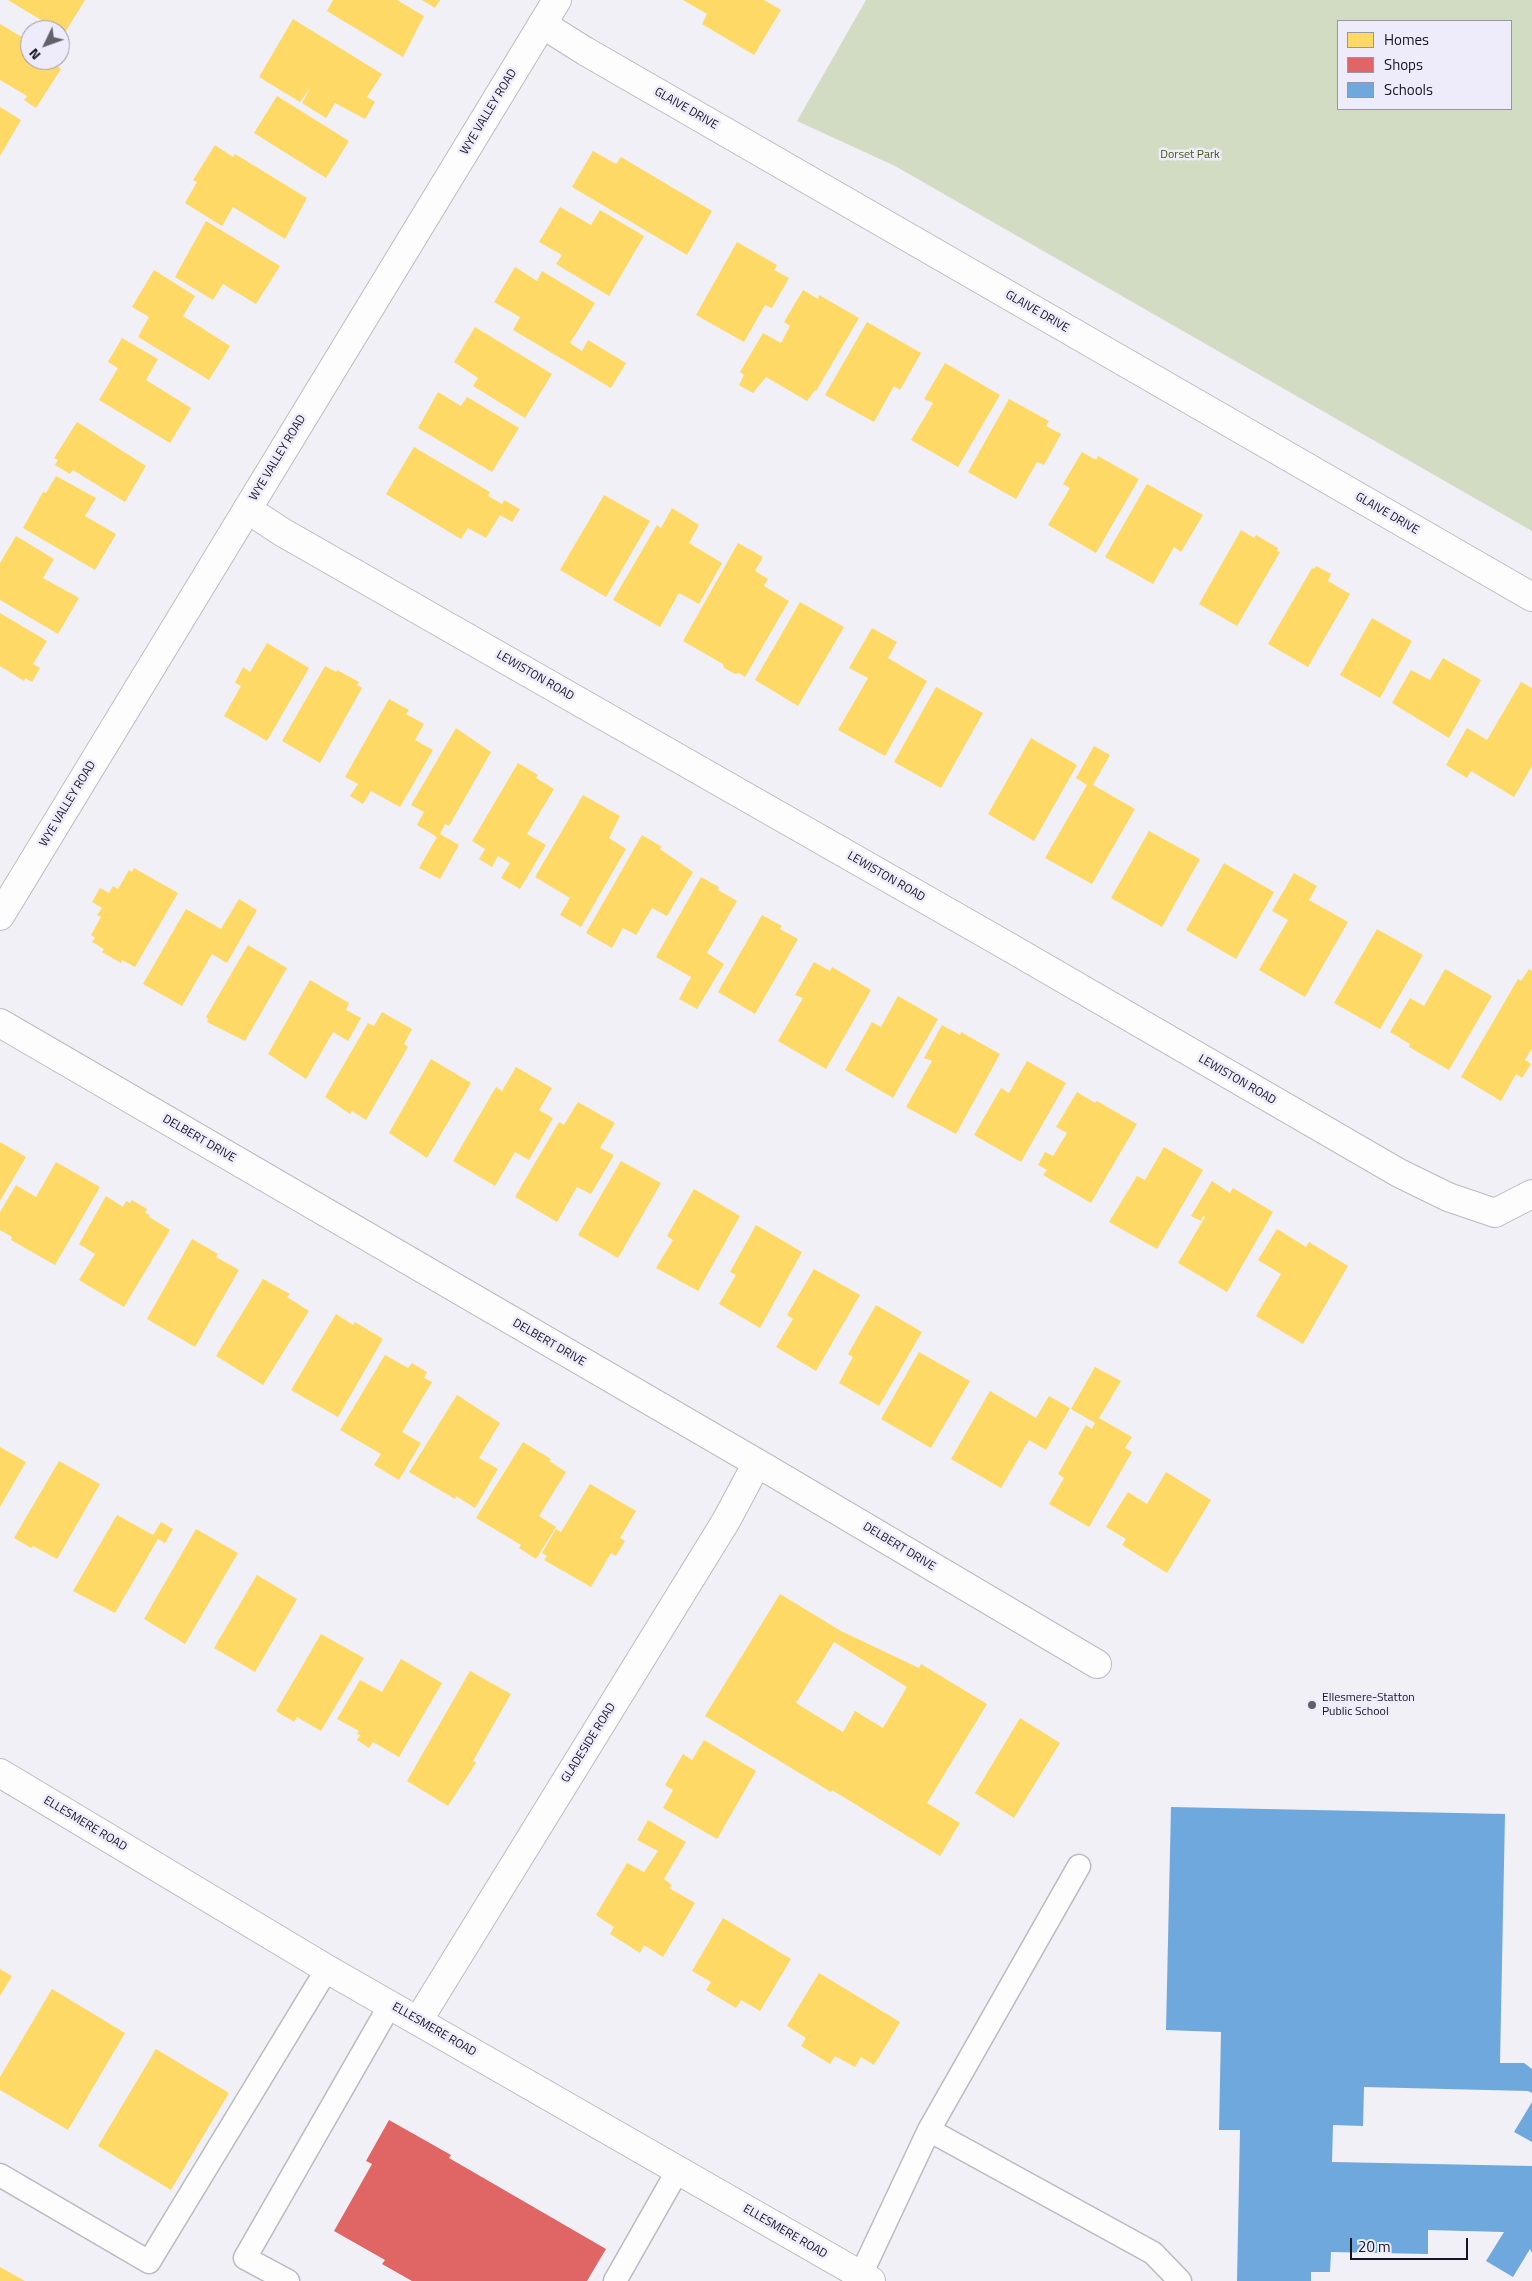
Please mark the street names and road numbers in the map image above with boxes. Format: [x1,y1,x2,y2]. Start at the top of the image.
street label: WYE VALLEY ROAD [458,67,520,157]
street label: GLAIVE DRIVE [652,85,720,133]
street label: GLAIVE DRIVE [1003,288,1071,336]
street label: WYE VALLEY ROAD [247,413,309,503]
street label: GLAIVE DRIVE [1353,490,1421,538]
street label: LEWISTON ROAD [494,648,576,704]
street label: WYE VALLEY ROAD [37,759,99,849]
street label: LEWISTON ROAD [845,849,927,905]
street label: LEWISTON ROAD [1196,1052,1278,1108]
street label: DELBERT DRIVE [160,1112,238,1166]
street label: DELBERT DRIVE [510,1316,588,1370]
street label: DELBERT DRIVE [860,1520,938,1574]
street label: GLADESIDE ROAD [559,1701,619,1785]
street label: ELLESMERE ROAD [41,1793,129,1855]
street label: ELLESMERE ROAD [389,2000,479,2060]
street label: ELLESMERE ROAD [740,2202,830,2262]

